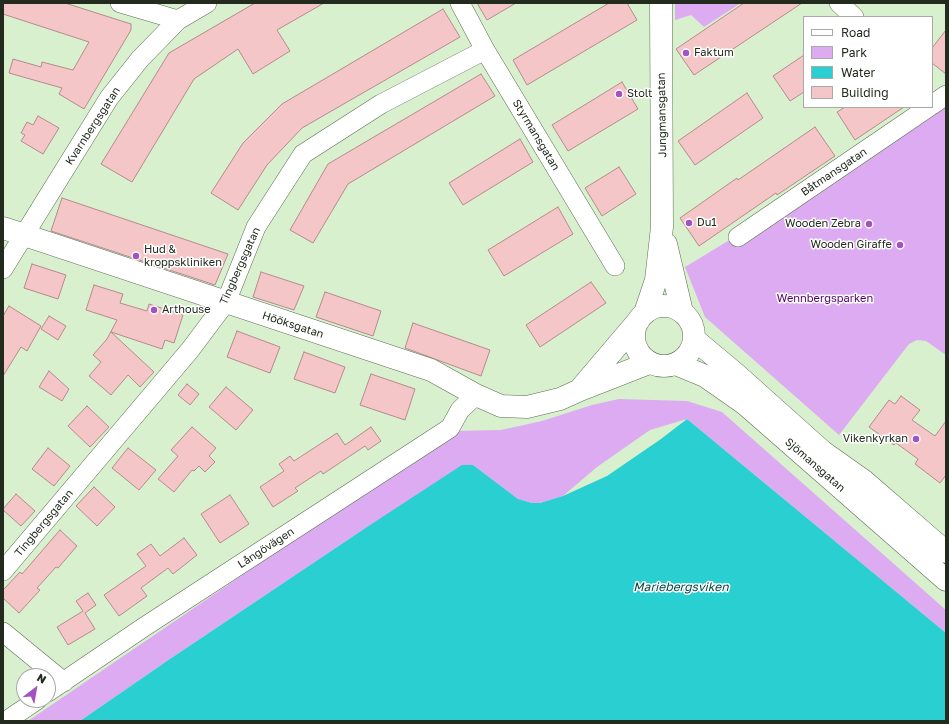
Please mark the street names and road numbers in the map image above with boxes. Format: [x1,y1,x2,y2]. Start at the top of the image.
street label: Jungmansgatan [655,72,669,158]
street label: Kvarnbergsgatan [63,84,123,168]
street label: Styrmansgatan [510,97,562,173]
street label: Båtmansgatan [799,145,869,199]
street label: Tingbergsgatan [217,225,263,307]
street label: Hööksgatan [261,309,325,341]
street label: Sjömansgatan [782,435,848,495]
street label: Tingbergsgatan [12,487,76,559]
street label: Långövägen [235,525,297,571]

